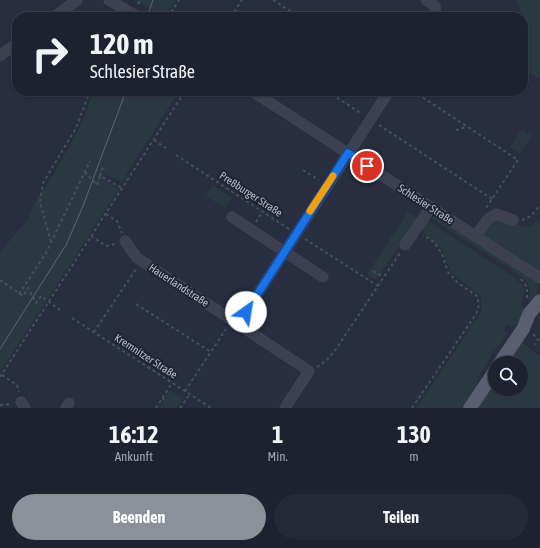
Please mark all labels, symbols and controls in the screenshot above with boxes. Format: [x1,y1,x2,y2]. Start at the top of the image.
icon: right [24,28,76,80]
text: 120 m [90,28,153,60]
text: Schlesier Straße [90,61,195,82]
pin [350,149,384,183]
icon: arrive [356,155,378,177]
street label: Preßburger Straße [217,169,285,219]
street label: Schlesier Straße [396,182,456,226]
street label: Hauerlandstraße [147,261,211,309]
position arrow [225,291,267,333]
street label: Kremnitzer Straße [112,331,180,381]
map controls [488,356,528,396]
button: search [488,356,528,396]
text: 16:12 [109,421,159,448]
text: 1 [272,421,283,448]
text: 130 [397,421,431,448]
text: Ankunft [115,449,153,464]
text: Min. [268,449,288,464]
text: m [409,449,419,464]
button: Beenden [12,494,266,540]
button: Teilen [274,494,528,540]

